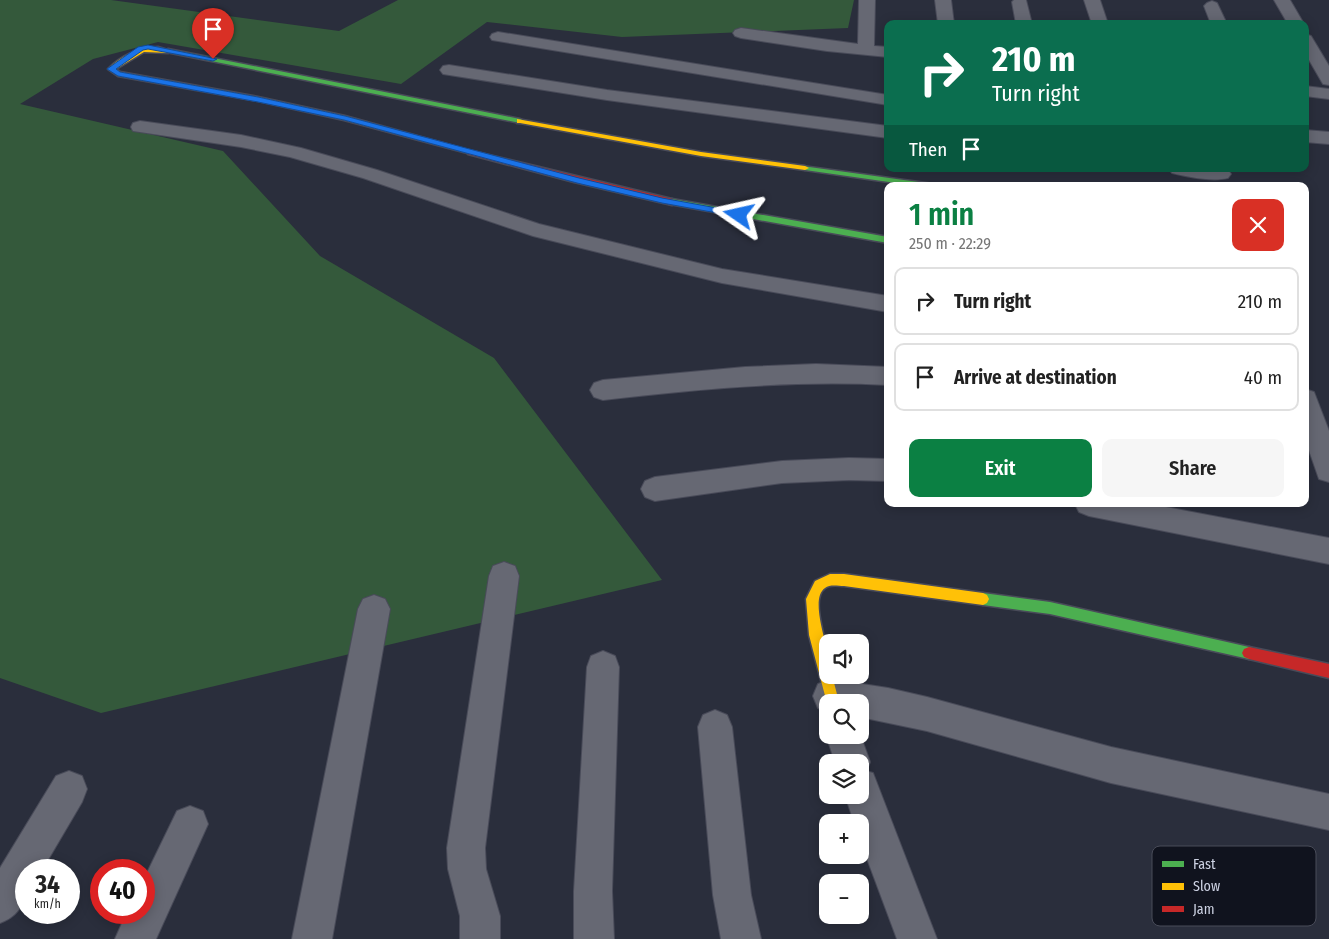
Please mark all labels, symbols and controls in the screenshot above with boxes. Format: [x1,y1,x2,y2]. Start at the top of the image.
pin [192,8,234,59]
icon: arrive [199,15,227,43]
text: 210 m [992,38,1076,80]
icon: right [909,40,974,105]
text: Turn right [992,80,1080,107]
icon: arrive [957,135,985,163]
text: Then [909,138,947,161]
position arrow [712,188,764,240]
text: 1 min [909,197,974,233]
button: close [1232,199,1284,251]
text: 250 m · 22:29 [909,234,991,253]
icon: right [911,287,939,315]
text: Turn right [954,290,1031,313]
text: 210 m [1238,290,1282,313]
icon: arrive [911,363,939,391]
text: Arrive at destination [954,366,1117,389]
text: 40 m [1244,366,1282,389]
button: Exit [909,439,1092,497]
button: Share [1102,439,1284,497]
map controls [819,634,869,924]
button: sound [819,634,869,684]
button: search [819,694,869,744]
button: layers [819,754,869,804]
button: + [819,814,869,864]
legend [1152,846,1316,926]
text: Fast [1193,856,1216,873]
speed limit sign: 40 [90,859,155,924]
text: 34 [35,870,60,900]
button: − [819,874,869,924]
text: Slow [1193,878,1220,895]
text: km/h [34,897,61,911]
text: Jam [1193,901,1214,918]

